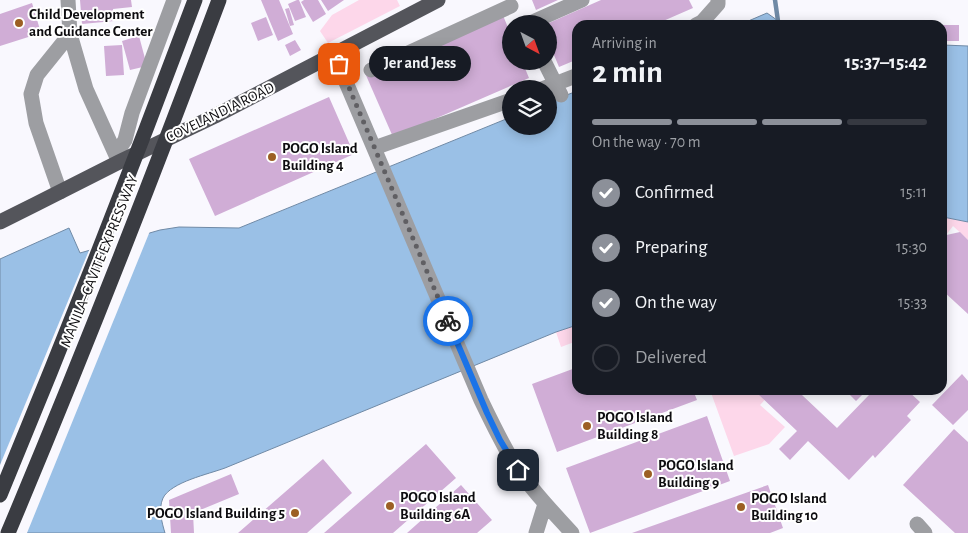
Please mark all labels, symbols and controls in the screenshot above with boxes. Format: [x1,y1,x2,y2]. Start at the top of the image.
place label: Child Development and Guidance Center [29,7,153,39]
north arrow [502,15,558,70]
map controls [502,15,557,135]
marker: Child Development and Guidance Center [13,17,25,29]
text: Arriving in [592,35,657,51]
pin [318,43,360,85]
callout: Jer and Jess [369,46,472,82]
icon: bag [325,50,353,78]
text: 15:37–15:42 [845,53,927,72]
text: Jer and Jess [384,55,456,71]
text: 2 min [592,56,663,88]
street label: COVELANDIA ROAD [164,80,277,145]
button: layers [502,80,557,135]
text: On the way · 70 m [592,134,701,150]
place label: POGO Island Building 4 [282,141,358,173]
marker: POGO Island Building 4 [266,151,278,163]
street label: MANILA–CAVITE EXPRESSWAY [58,173,141,349]
icon: check [592,179,620,207]
text: Confirmed [635,183,714,202]
text: 15:11 [900,184,927,200]
icon: check [592,234,620,262]
text: Preparing [635,238,708,257]
text: 15:30 [896,239,927,255]
icon: check [592,289,620,317]
text: On the way [635,293,717,312]
text: 15:33 [898,294,927,310]
courier [423,296,473,346]
icon: bike [434,307,462,335]
text: Delivered [635,348,707,367]
place label: POGO Island Building 8 [597,410,673,442]
marker: POGO Island Building 8 [581,420,593,432]
pin [497,449,539,491]
icon: home [504,456,532,484]
place label: POGO Island Building 9 [658,458,734,490]
marker: POGO Island Building 9 [642,468,654,480]
place label: POGO Island Building 6A [400,490,476,522]
place label: POGO Island Building 10 [751,491,827,523]
marker: POGO Island Building 6A [384,500,396,512]
marker: POGO Island Building 10 [735,501,747,513]
place label: POGO Island Building 5 [147,506,285,521]
marker: POGO Island Building 5 [289,507,301,519]

